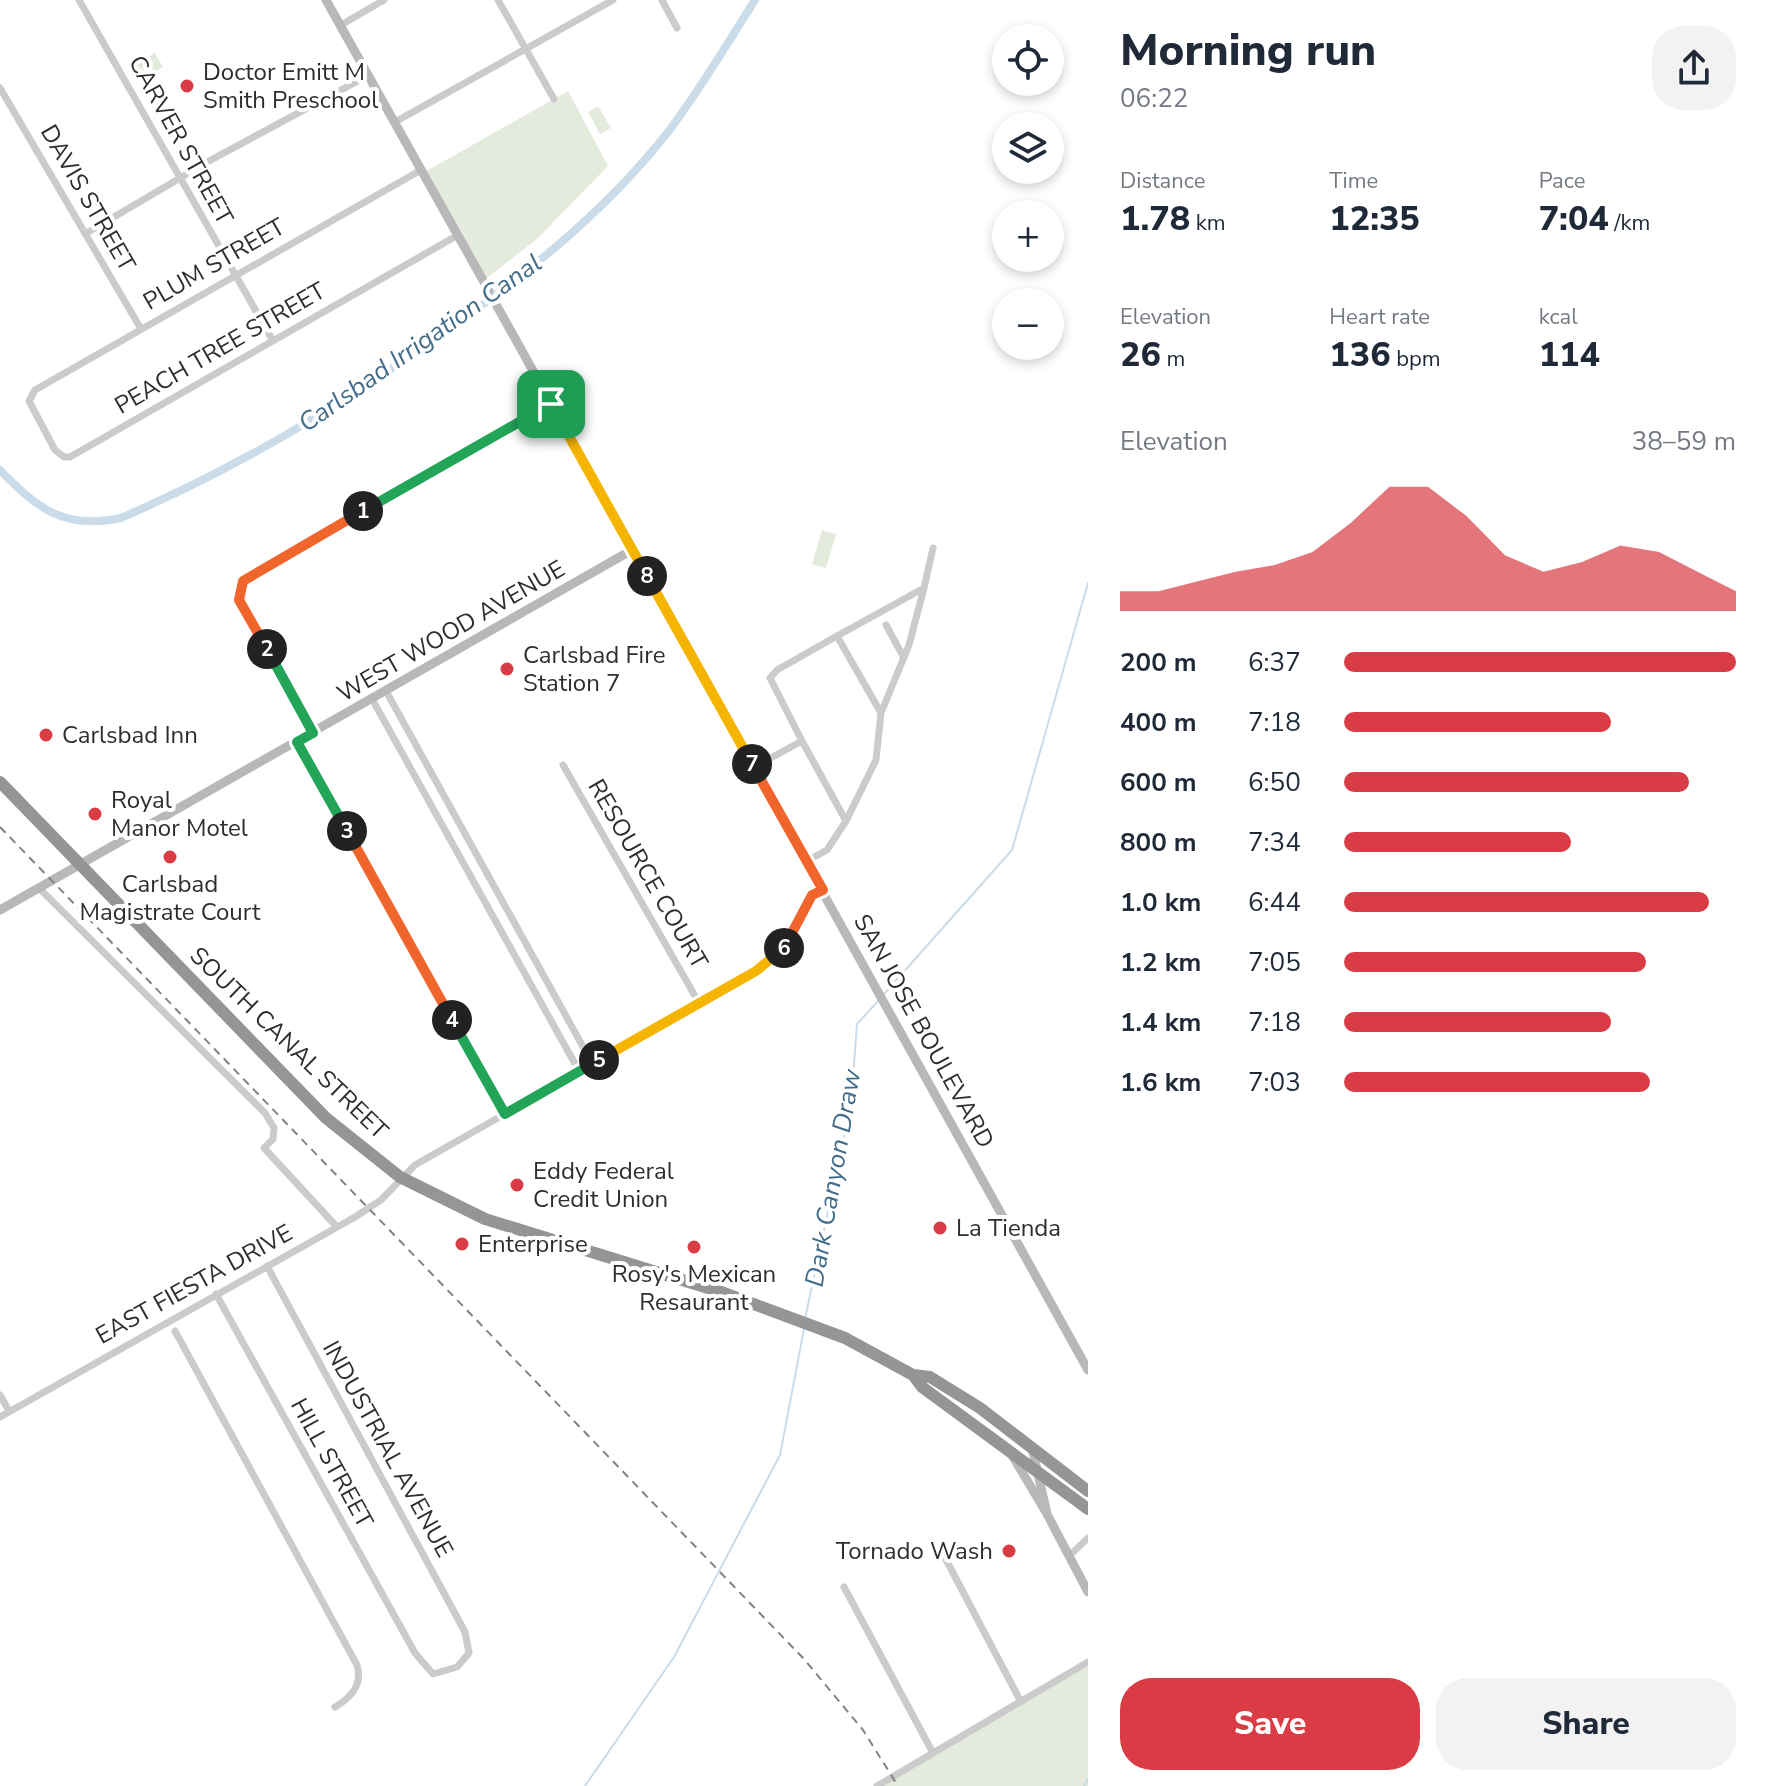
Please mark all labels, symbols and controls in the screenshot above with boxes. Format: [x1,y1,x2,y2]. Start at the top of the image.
text: Morning run [1120,21,1376,81]
map controls [992,24,1064,360]
button: locate [992,24,1064,96]
button: share [1652,26,1736,110]
street label: CARVER STREET [121,50,241,231]
place label: Doctor Emitt M Smith Preschool [203,56,378,116]
marker: Doctor Emitt M Smith Preschool [178,77,196,95]
text: 06:22 [1120,81,1188,116]
button: layers [992,112,1064,184]
street label: DAVIS STREET [33,119,143,278]
text: Distance [1120,166,1205,196]
text: Time [1329,166,1378,196]
text: Pace [1539,166,1585,196]
text: 1.78 [1120,196,1190,242]
text: 12:35 [1329,196,1420,242]
text: 7:04 [1539,196,1609,242]
button: + [992,200,1064,272]
text: km [1190,208,1226,238]
text: /km [1609,208,1650,238]
street label: PLUM STREET [137,210,291,318]
water label: Carlsbad Irrigation Canal [291,246,549,440]
street label: PEACH TREE STREET [109,274,332,421]
button: − [992,288,1064,360]
text: Elevation [1120,302,1211,332]
text: Heart rate [1329,302,1430,332]
text: kcal [1539,302,1578,332]
text: 26 [1120,332,1161,378]
text: 136 [1329,332,1391,378]
text: 114 [1539,332,1600,378]
text: m [1161,344,1185,374]
text: bpm [1391,344,1441,374]
pin [517,370,585,438]
icon: arrive [529,382,573,426]
text: Elevation [1120,424,1228,459]
text: 38–59 m [1632,424,1736,459]
pin: 1 [343,491,383,531]
text: 1 [356,496,370,526]
street label: WEST WOOD AVENUE [331,553,571,709]
pin: 8 [627,556,667,596]
text: 8 [640,561,654,591]
pin: 2 [247,629,287,669]
text: 2 [260,634,274,664]
place label: Carlsbad Fire Station 7 [523,639,665,699]
text: 200 m [1120,645,1197,680]
text: 6:37 [1248,645,1301,680]
marker: Carlsbad Fire Station 7 [498,660,516,678]
text: 400 m [1120,705,1197,740]
text: 7:18 [1248,705,1301,740]
place label: Carlsbad Inn [62,719,198,751]
marker: Carlsbad Inn [37,726,55,744]
pin: 7 [732,744,772,784]
text: 7 [745,749,759,779]
text: 600 m [1120,765,1197,800]
text: 6:50 [1248,765,1301,800]
street label: RESOURCE COURT [581,773,716,975]
place label: Royal Manor Motel [111,784,248,844]
marker: Royal Manor Motel [86,805,104,823]
pin: 3 [327,811,367,851]
text: 3 [340,816,354,846]
text: 800 m [1120,825,1197,860]
text: 7:34 [1248,825,1301,860]
marker: Carlsbad Magistrate Court [161,848,179,866]
place label: Carlsbad Magistrate Court [80,868,261,928]
text: 1.0 km [1120,885,1201,920]
text: 6:44 [1248,885,1301,920]
street label: SAN JOSE BOULEVARD [846,908,1002,1154]
pin: 6 [764,928,804,968]
text: 6 [777,933,791,963]
street label: SOUTH CANAL STREET [183,940,396,1147]
text: 1.2 km [1120,945,1201,980]
text: 7:05 [1248,945,1301,980]
pin: 4 [432,1000,472,1040]
text: 4 [445,1005,459,1035]
text: 1.4 km [1120,1005,1201,1040]
text: 7:18 [1248,1005,1301,1040]
pin: 5 [579,1040,619,1080]
text: 5 [592,1045,606,1075]
water label: Dark Canyon Draw [797,1065,870,1290]
text: 1.6 km [1120,1065,1201,1100]
text: 7:03 [1248,1065,1301,1100]
place label: Eddy Federal Credit Union [533,1155,674,1215]
marker: Eddy Federal Credit Union [508,1176,526,1194]
place label: La Tienda [956,1212,1061,1244]
street label: EAST FIESTA DRIVE [90,1217,298,1351]
marker: La Tienda [931,1219,949,1237]
place label: Enterprise [478,1228,588,1260]
marker: Enterprise [453,1235,471,1253]
marker: Rosy's Mexican Resaurant [685,1238,703,1256]
place label: Rosy's Mexican Resaurant [612,1258,776,1318]
street label: INDUSTRIAL AVENUE [315,1335,461,1563]
street label: HILL STREET [283,1392,381,1534]
place label: Tornado Wash [836,1535,993,1567]
marker: Tornado Wash [1000,1542,1018,1560]
button: Save [1120,1678,1420,1770]
button: Share [1436,1678,1736,1770]

